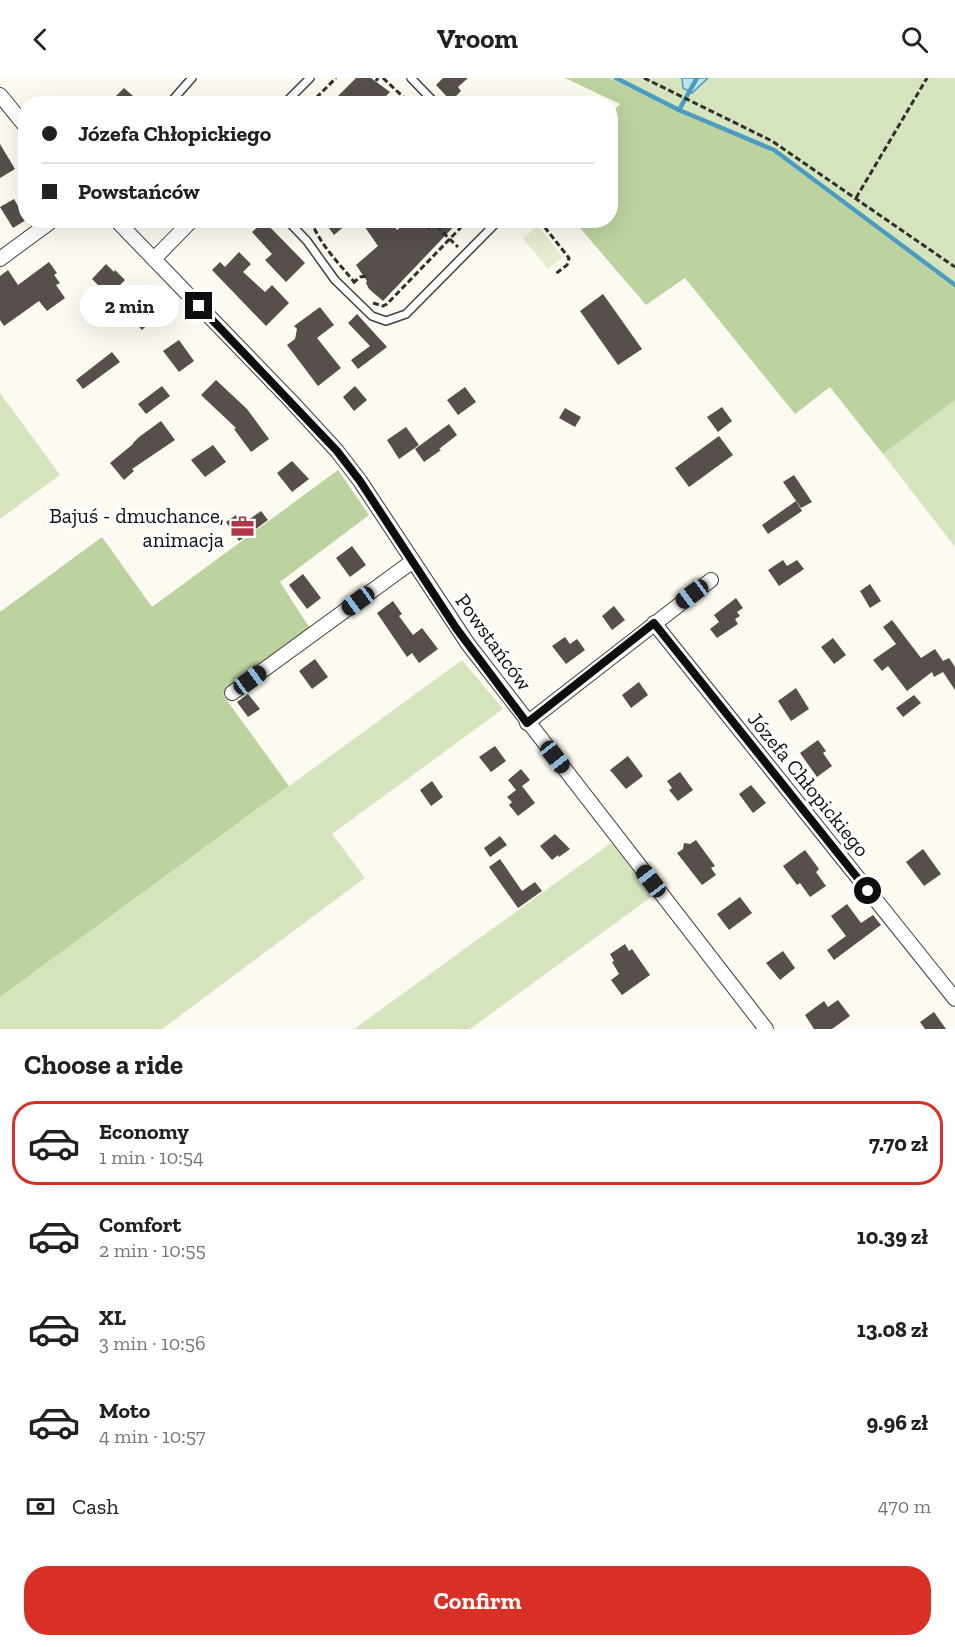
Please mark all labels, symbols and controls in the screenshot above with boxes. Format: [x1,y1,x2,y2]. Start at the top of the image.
icon: back [24,23,57,56]
text: Vroom [437,23,518,55]
icon: search [898,23,931,56]
text: Józefa Chłopickiego [78,120,271,147]
text: Powstańców [78,178,200,205]
callout: 2 min [79,285,178,327]
route end [185,292,212,319]
text: 2 min [105,294,154,318]
place label: Bajuś - dmuchance, animacja [49,503,224,553]
office icon: Bajuś - dmuchance, animacja [229,514,255,540]
car [672,576,712,612]
car [338,583,378,619]
street label: Powstańców [451,589,537,695]
car [230,662,270,698]
street label: Józefa Chłopickiego [743,707,875,861]
car [537,737,573,777]
car [633,861,669,901]
route start [854,877,881,904]
text: Choose a ride [24,1049,183,1081]
icon: car [27,1116,81,1170]
text: Economy [99,1118,189,1145]
text: 7.70 zł [869,1130,928,1157]
text: 1 min · 10:54 [99,1145,204,1169]
icon: car [27,1209,81,1263]
text: Comfort [99,1211,181,1238]
text: 10.39 zł [857,1223,928,1250]
text: 2 min · 10:55 [99,1238,206,1262]
icon: car [27,1302,81,1356]
text: XL [99,1304,126,1331]
text: 13.08 zł [857,1316,928,1343]
text: 3 min · 10:56 [99,1331,206,1355]
icon: car [27,1395,81,1449]
text: Moto [99,1397,150,1424]
text: 9.96 zł [867,1409,928,1436]
text: 4 min · 10:57 [99,1424,205,1448]
icon: cash [24,1490,57,1523]
text: Cash [72,1493,119,1520]
text: 470 m [878,1494,931,1518]
button: Confirm [24,1566,931,1635]

